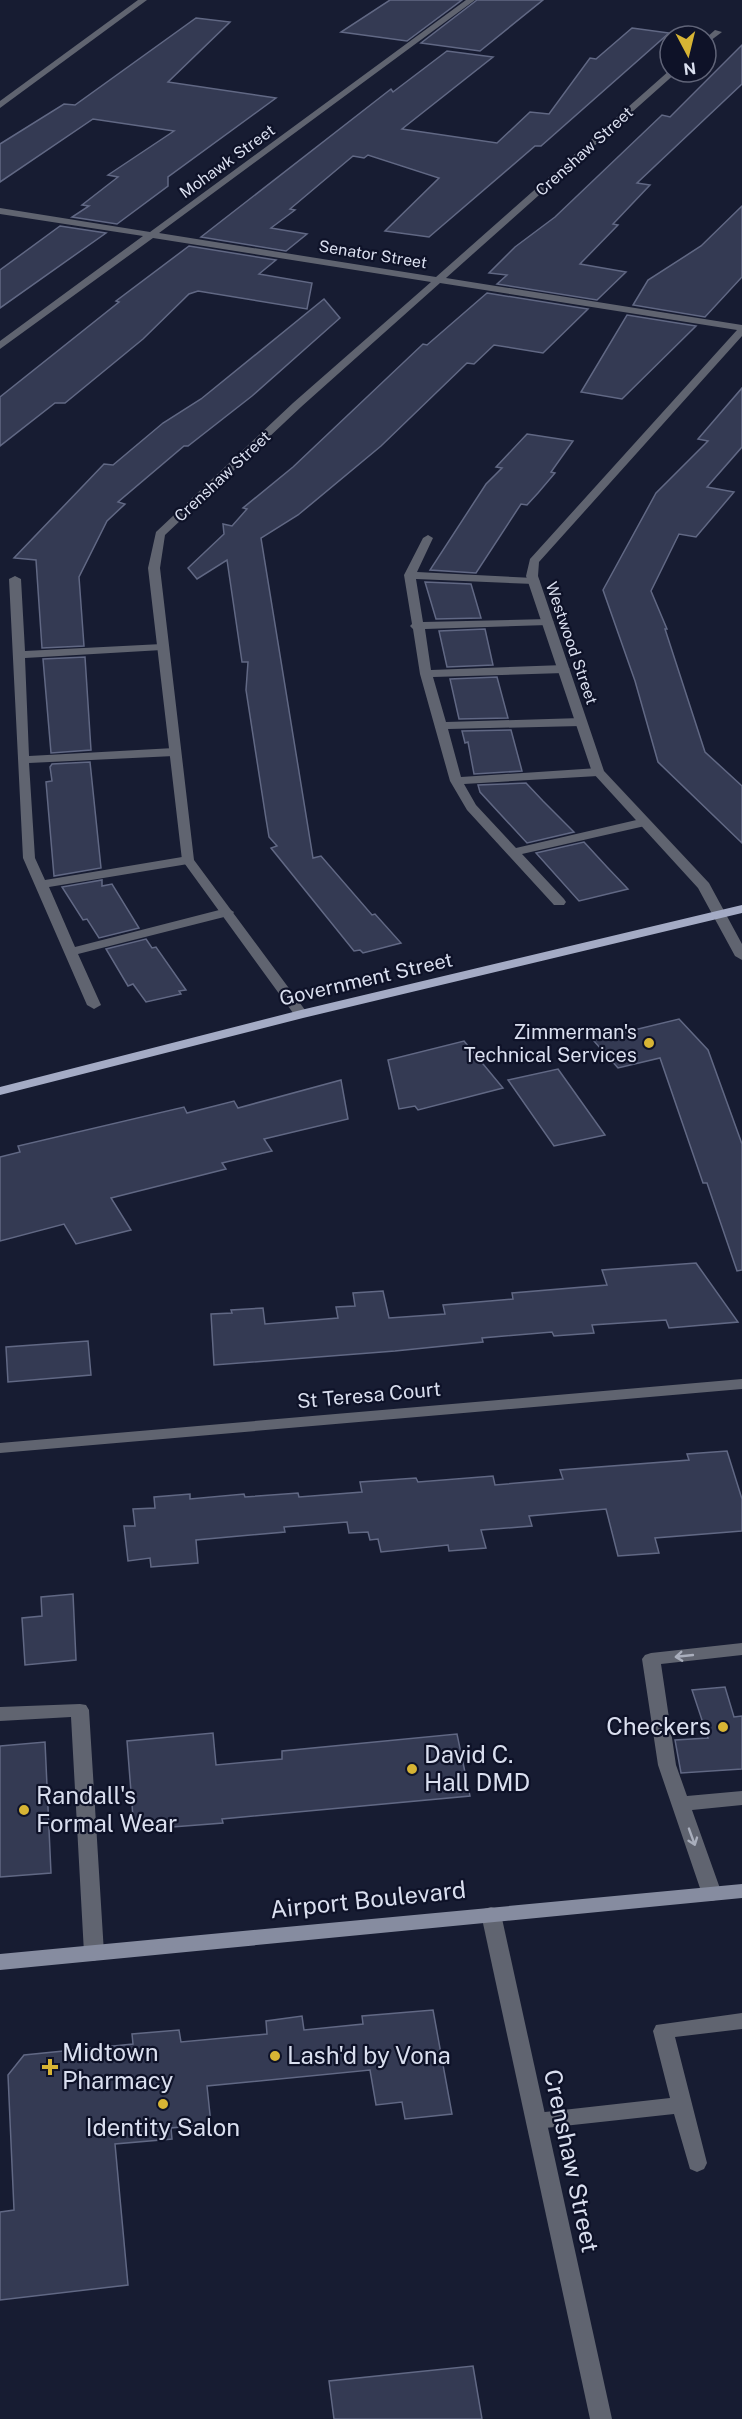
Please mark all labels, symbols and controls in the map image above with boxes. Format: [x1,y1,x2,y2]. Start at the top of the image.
north arrow [658,24,718,84]
text: N [682,58,697,79]
street label: Crenshaw Street [532,103,637,200]
street label: Mohawk Street [176,121,279,202]
street label: Senator Street [317,237,428,272]
street label: Crenshaw Street [170,427,274,526]
street label: Westwood Street [542,579,601,707]
street label: Government Street [277,947,455,1011]
place label: Zimmerman's Technical Services [464,1020,637,1067]
marker: Zimmerman's Technical Services [642,1036,656,1050]
street label: St Teresa Court [296,1377,442,1413]
one-way arrow [674,1650,694,1661]
place label: Checkers [606,1712,711,1740]
marker: Checkers [716,1720,730,1734]
place label: David C. Hall DMD [424,1740,530,1796]
marker: David C. Hall DMD [405,1762,419,1776]
place label: Randall's Formal Wear [36,1781,177,1837]
marker: Randall's Formal Wear [17,1803,31,1817]
one-way arrow [688,1827,699,1846]
street label: Airport Boulevard [268,1875,467,1923]
place label: Midtown Pharmacy [62,2038,174,2094]
place label: Lash'd by Vona [287,2041,451,2069]
marker: Lash'd by Vona [268,2049,282,2063]
marker: Midtown Pharmacy [43,2060,57,2074]
street label: Crenshaw Street [539,2067,605,2255]
marker: Identity Salon [156,2097,170,2111]
place label: Identity Salon [86,2113,240,2141]

